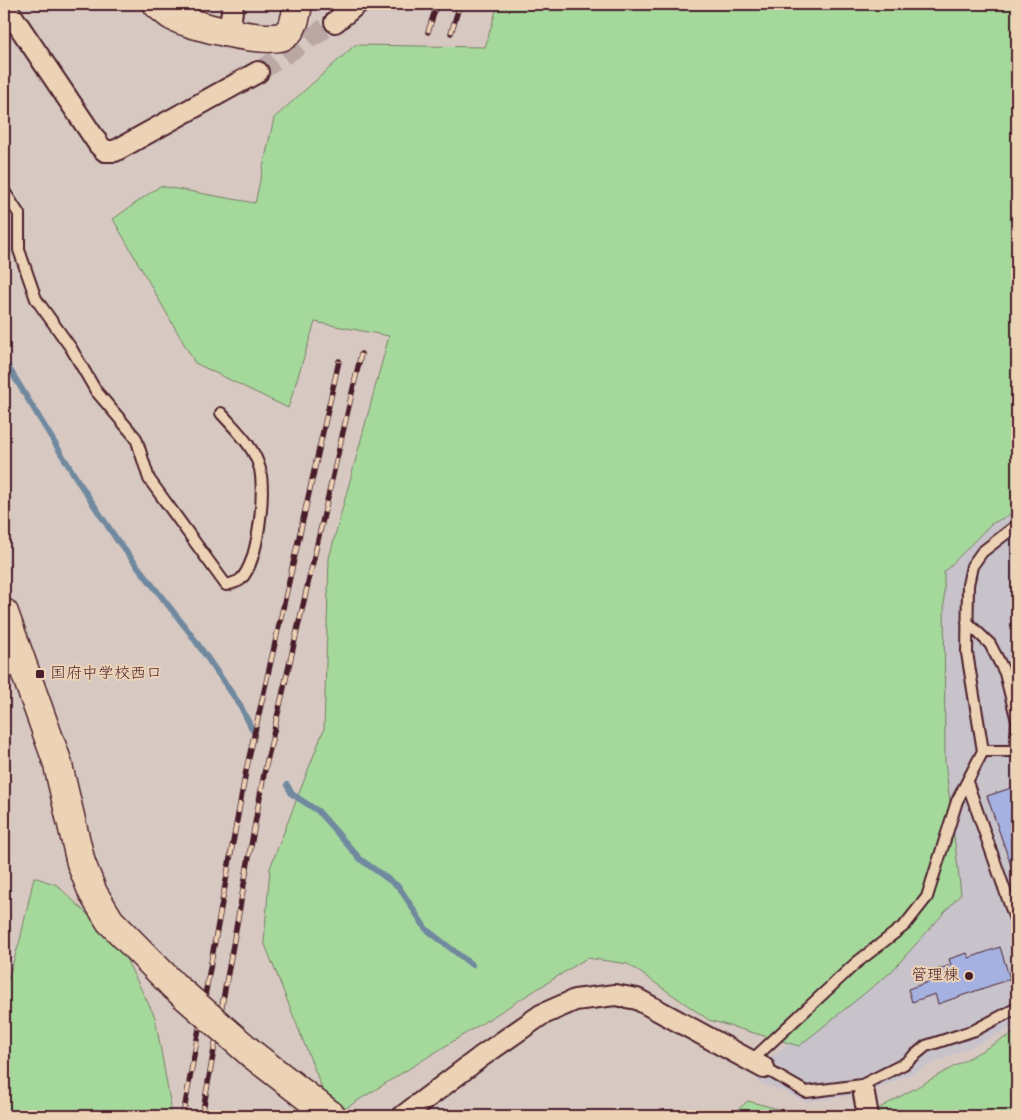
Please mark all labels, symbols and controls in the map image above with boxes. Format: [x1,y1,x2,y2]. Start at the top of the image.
place label: 国府中学校西口 [50,663,162,686]
marker: 国府中学校西口 [34,668,46,680]
place label: 管理棟 [911,965,959,988]
marker: 管理棟 [963,970,975,982]

